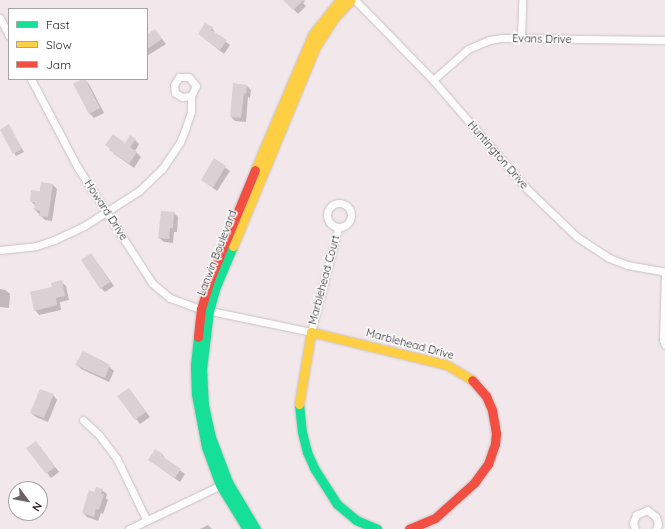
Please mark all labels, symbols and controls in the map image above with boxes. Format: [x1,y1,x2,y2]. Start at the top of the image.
legend [8,8,148,80]
text: Fast [46,17,70,32]
street label: Evans Drive [512,32,572,46]
text: Slow [46,37,72,52]
text: Jam [46,57,71,72]
street label: Huntington Drive [465,118,531,192]
street label: Howard Drive [81,177,131,243]
street label: Lanwin Boulevard [195,208,239,298]
street label: Marblehead Court [306,234,342,326]
street label: Marblehead Drive [365,326,455,362]
north arrow [8,481,48,521]
text: N [29,500,45,514]

